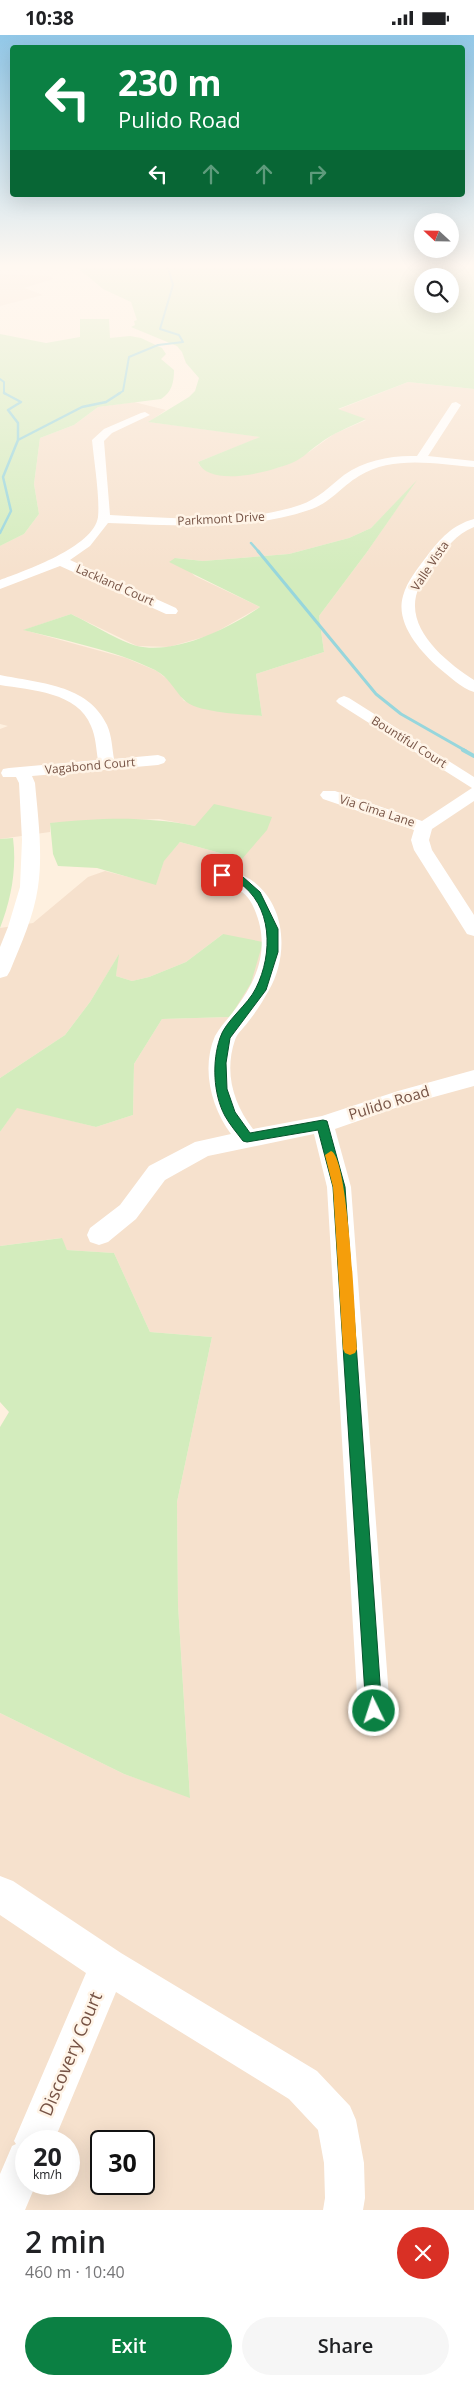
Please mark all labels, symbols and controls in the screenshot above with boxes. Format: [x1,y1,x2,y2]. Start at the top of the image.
text: 10:38 [25,5,74,31]
text: 230 m [118,59,222,106]
icon: left [35,65,100,130]
text: Pulido Road [118,104,241,134]
icon: left [144,160,172,188]
icon: ahead [197,160,225,188]
icon: ahead [250,160,278,188]
icon: right [303,160,331,188]
north arrow [414,213,459,257]
map controls [414,213,459,313]
button: search [414,268,459,313]
street label: Parkmont Drive [177,508,265,529]
street label: Valle Vista [407,538,452,594]
street label: Lackland Court [73,560,157,609]
street label: Bountiful Court [368,712,450,772]
street label: Vagabond Court [44,753,136,778]
street label: Via Cima Lane [337,790,417,831]
pin [201,854,243,896]
icon: arrive [208,861,236,889]
street label: Pulido Road [346,1080,432,1124]
position arrow [347,1684,399,1736]
street label: Discovery Court [33,1988,107,2119]
speed limit sign: 30 [90,2130,155,2195]
text: 20 [33,2139,62,2173]
text: km/h [33,2166,62,2183]
text: 2 min [25,2221,106,2262]
button: close [397,2227,449,2279]
text: 460 m · 10:40 [25,2261,125,2283]
button: Exit [25,2317,232,2375]
button: Share [242,2317,449,2375]

